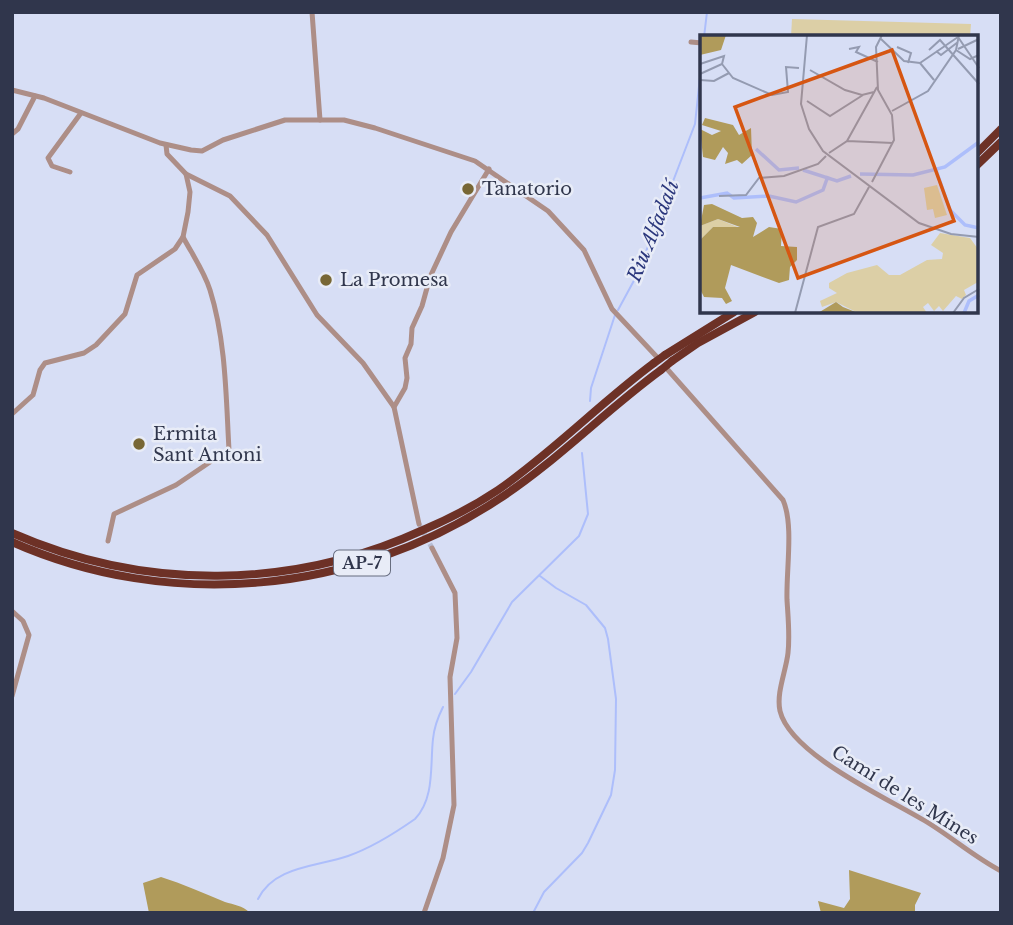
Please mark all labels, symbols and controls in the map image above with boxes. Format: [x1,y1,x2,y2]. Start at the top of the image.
inset map [700,35,978,313]
water label: Riu Alfadalí [622,176,684,286]
place label: Tanatorio [482,178,572,200]
marker: Tanatorio [460,181,476,197]
place label: La Promesa [340,269,448,291]
marker: La Promesa [318,272,334,288]
place label: Ermita Sant Antoni [153,423,262,466]
marker: Ermita Sant Antoni [131,436,147,452]
road number: AP-7 [334,550,390,576]
street label: Camí de les Mines [828,741,982,849]

